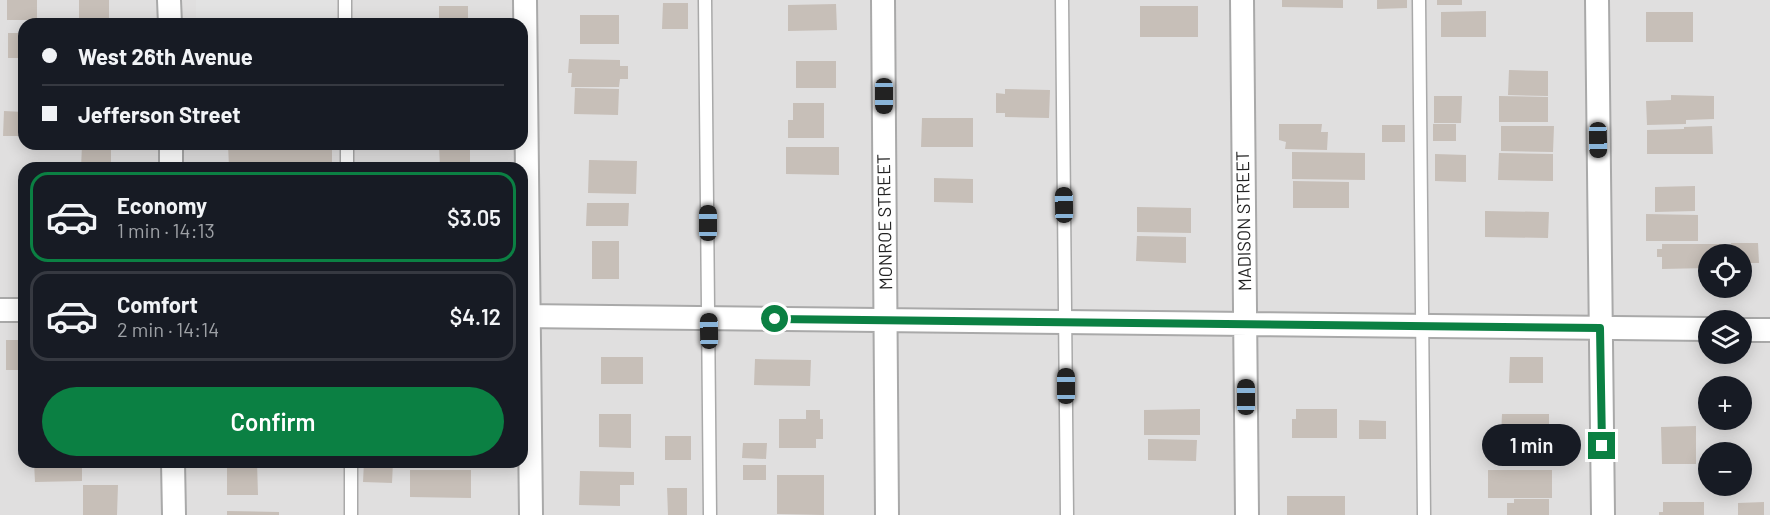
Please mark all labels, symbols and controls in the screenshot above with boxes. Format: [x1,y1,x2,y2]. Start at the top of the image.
text: West 26th Avenue [78,43,253,69]
car [875,78,893,114]
text: Jefferson Street [78,101,241,127]
car [1589,122,1607,158]
street label: MADISON STREET [1231,151,1255,291]
street label: MONROE STREET [872,154,896,290]
car [1055,187,1073,223]
icon: car [45,190,99,244]
text: Economy [117,192,207,218]
text: $3.05 [447,204,501,230]
car [699,205,717,241]
text: 1 min · 14:13 [117,218,215,242]
map controls [1698,244,1752,496]
button: locate [1698,244,1752,298]
icon: car [45,289,99,343]
text: Comfort [117,291,198,317]
text: $4.12 [450,303,501,329]
route start [761,305,788,332]
button: layers [1698,310,1752,364]
car [700,313,718,349]
text: 2 min · 14:14 [117,317,219,341]
car [1057,368,1075,404]
button: + [1698,376,1752,430]
car [1237,379,1255,415]
button: Confirm [42,387,504,456]
callout: 1 min [1482,425,1581,467]
route end [1588,432,1615,459]
text: 1 min [1510,433,1553,457]
button: − [1698,442,1752,496]

